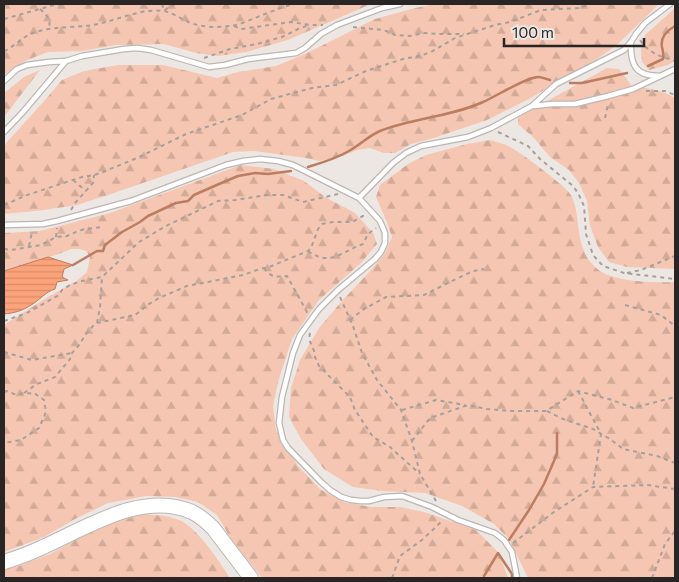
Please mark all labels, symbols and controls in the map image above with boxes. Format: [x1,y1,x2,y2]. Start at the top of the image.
scale bar [504,15,644,47]
text: 100 m [512,23,554,41]

